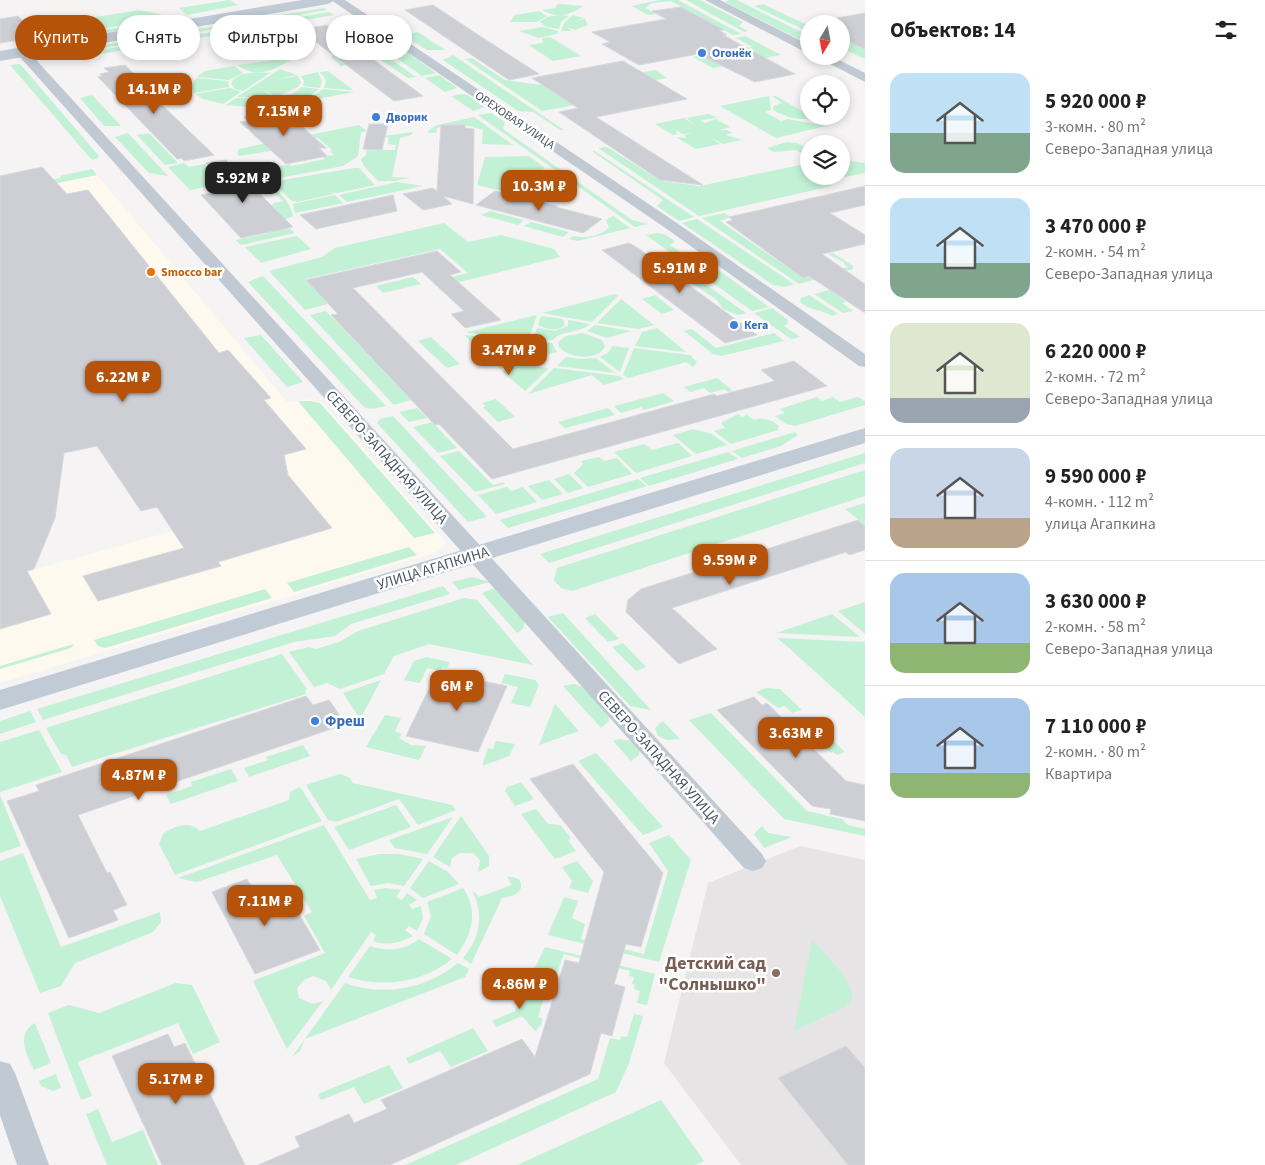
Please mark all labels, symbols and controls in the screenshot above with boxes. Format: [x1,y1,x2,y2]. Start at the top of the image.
chip: Купить [15,15,107,60]
chip: Снять [117,15,200,60]
chip: Фильтры [210,15,316,60]
chip: Новое [326,15,412,60]
north arrow [800,15,850,65]
map controls [800,15,850,185]
text: Объектов: 14 [890,15,1016,45]
icon: filters [1212,16,1240,44]
place label: Огонёк [712,45,752,62]
marker: Огонёк [696,47,708,59]
pin: 14.1M ₽ [108,72,200,115]
button: locate [800,75,850,125]
text: 14.1M ₽ [127,78,181,100]
text: 5 920 000 ₽ [1045,86,1146,116]
street label: ОРЕХОВАЯ УЛИЦА [471,87,558,154]
icon: home [930,93,990,153]
pin: 7.15M ₽ [238,94,330,137]
text: 7.15M ₽ [257,100,311,122]
place label: Дворик [386,109,428,126]
marker: Дворик [370,111,382,123]
text: 3-комн. · 80 m² [1045,116,1146,138]
button: layers [800,135,850,185]
text: Северо-Западная улица [1045,138,1213,160]
pin: 5.92M ₽ [197,162,289,204]
text: 5.92M ₽ [216,167,270,189]
pin: 10.3M ₽ [493,170,585,212]
text: 10.3M ₽ [512,175,566,197]
text: 3 470 000 ₽ [1045,211,1146,241]
icon: home [930,218,990,278]
text: 2-комн. · 54 m² [1045,241,1146,263]
pin: 5.91M ₽ [634,252,726,294]
text: 5.91M ₽ [653,257,707,279]
text: Северо-Западная улица [1045,263,1213,285]
place label: Smocco bar [161,264,222,281]
marker: Smocco bar [145,266,157,278]
place label: Кега [744,317,768,334]
marker: Кега [728,319,740,331]
pin: 3.47M ₽ [463,334,555,376]
text: 6 220 000 ₽ [1045,336,1146,366]
text: 3.47M ₽ [482,339,536,361]
icon: home [930,343,990,403]
pin: 6.22M ₽ [77,360,169,403]
text: 6.22M ₽ [96,366,150,388]
text: 2-комн. · 72 m² [1045,366,1146,388]
street label: СЕВЕРО-ЗАПАДНАЯ УЛИЦА [321,386,453,529]
text: Северо-Западная улица [1045,388,1213,410]
text: 9 590 000 ₽ [1045,461,1146,491]
icon: home [930,468,990,528]
text: 4-комн. · 112 m² [1045,491,1154,513]
text: улица Агапкина [1045,513,1156,535]
street label: УЛИЦА АГАПКИНА [375,541,492,595]
pin: 9.59M ₽ [684,544,776,586]
text: 9.59M ₽ [703,549,757,571]
text: 3 630 000 ₽ [1045,586,1146,616]
icon: home [930,593,990,653]
text: 2-комн. · 58 m² [1045,616,1146,638]
text: Северо-Западная улица [1045,638,1213,660]
pin: 6M ₽ [427,670,487,712]
text: 6M ₽ [441,675,473,697]
street label: СЕВЕРО-ЗАПАДНАЯ УЛИЦА [593,686,725,829]
place label: Фреш [325,711,365,732]
text: 7 110 000 ₽ [1045,711,1146,741]
marker: Фреш [309,715,321,727]
pin: 3.63M ₽ [750,716,842,759]
icon: home [930,718,990,778]
text: 3.63M ₽ [769,722,823,744]
text: 2-комн. · 80 m² [1045,741,1146,763]
pin: 4.87M ₽ [93,758,185,801]
text: Квартира [1045,763,1112,785]
text: 4.87M ₽ [112,764,166,786]
pin: 7.11M ₽ [219,884,311,927]
text: 7.11M ₽ [238,890,292,912]
place label: Детский сад "Солнышко" [659,951,766,997]
marker: Детский сад "Солнышко" [770,967,782,979]
pin: 4.86M ₽ [474,968,566,1010]
text: 4.86M ₽ [493,973,547,995]
pin: 5.17M ₽ [130,1062,222,1105]
text: 5.17M ₽ [149,1068,203,1090]

